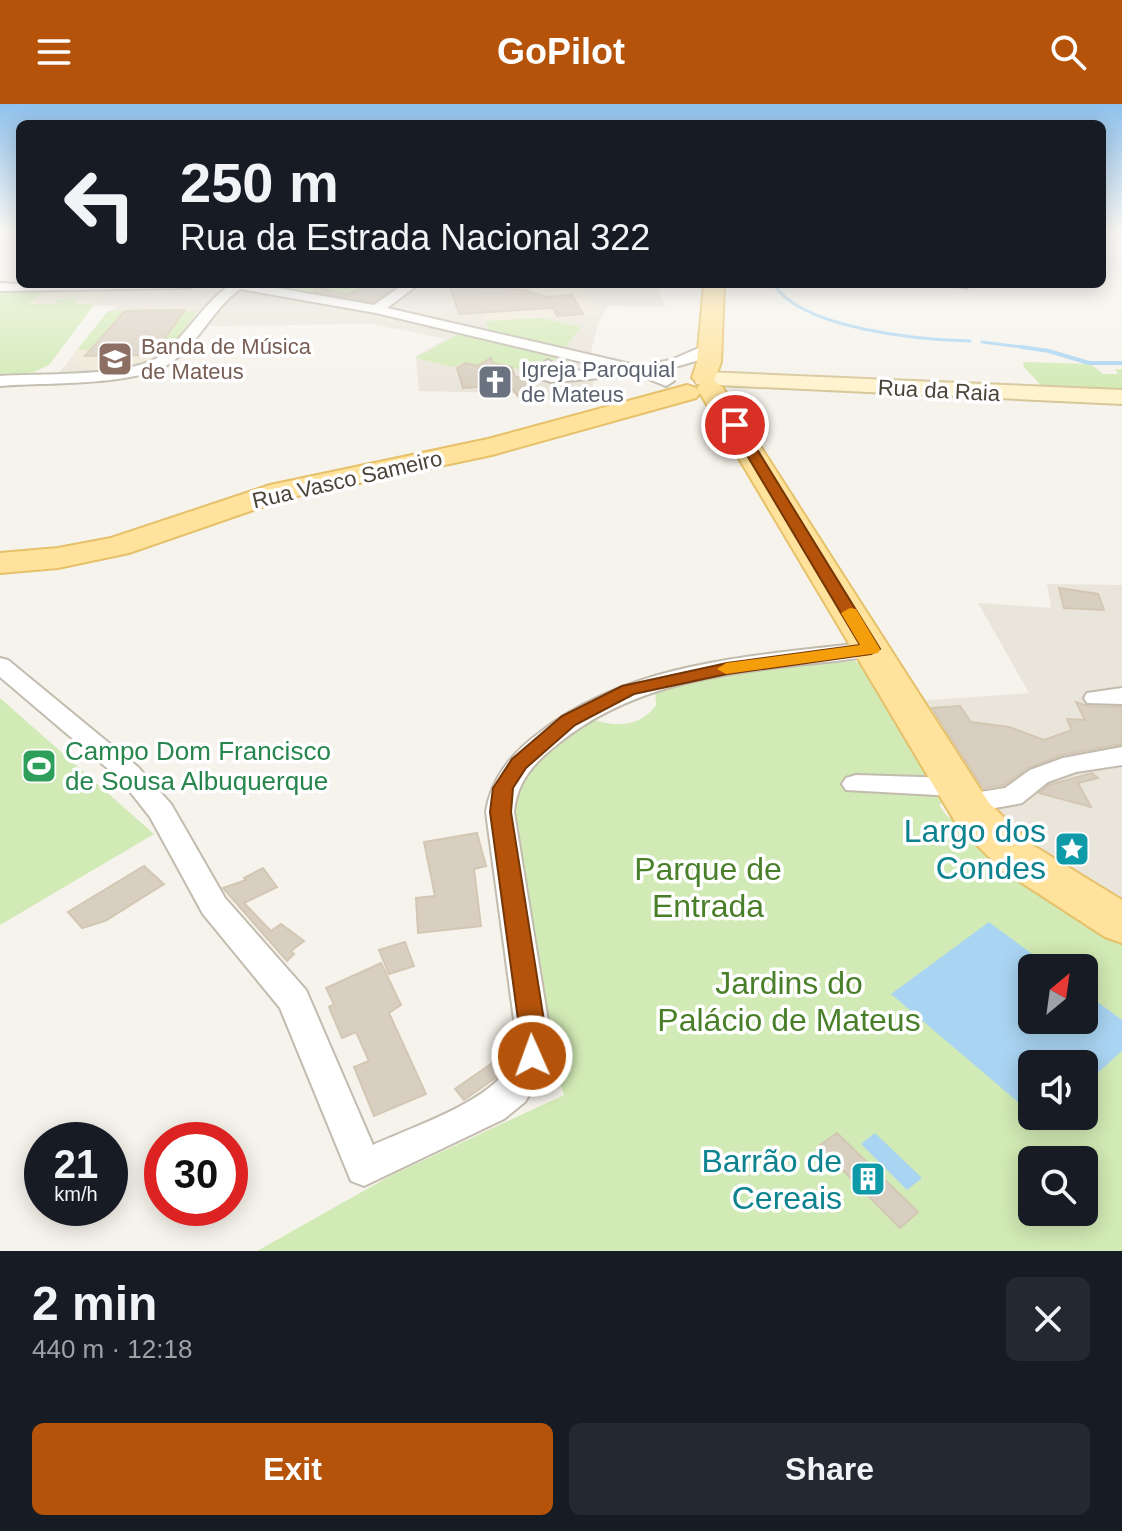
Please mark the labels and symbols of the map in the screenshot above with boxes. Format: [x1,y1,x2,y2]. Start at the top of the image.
place label: Banda de Música de Mateus [141,334,312,384]
school or university icon: Banda de Música de Mateus [96,340,134,378]
place label: Igreja Paroquial de Mateus [521,357,675,407]
church icon: Igreja Paroquial de Mateus [476,363,514,401]
street label: Rua da Raia [877,375,1001,406]
pin [701,391,769,459]
street label: Rua Vasco Sameiro [250,445,444,513]
place label: Campo Dom Francisco de Sousa Albuquerque [65,736,331,796]
sports icon: Campo Dom Francisco de Sousa Albuquerque [20,747,58,785]
place label: Largo dos Condes [904,813,1046,886]
place icon: Largo dos Condes [1053,830,1091,868]
park label: Parque de Entrada [634,851,782,924]
north arrow [1018,954,1098,1034]
park label: Jardins do Palácio de Mateus [657,965,921,1038]
position arrow [490,1014,574,1098]
speed limit sign: 30 [144,1122,248,1226]
place label: Barrão de Cereais [701,1143,842,1216]
building icon: Barrão de Cereais [849,1160,887,1198]

